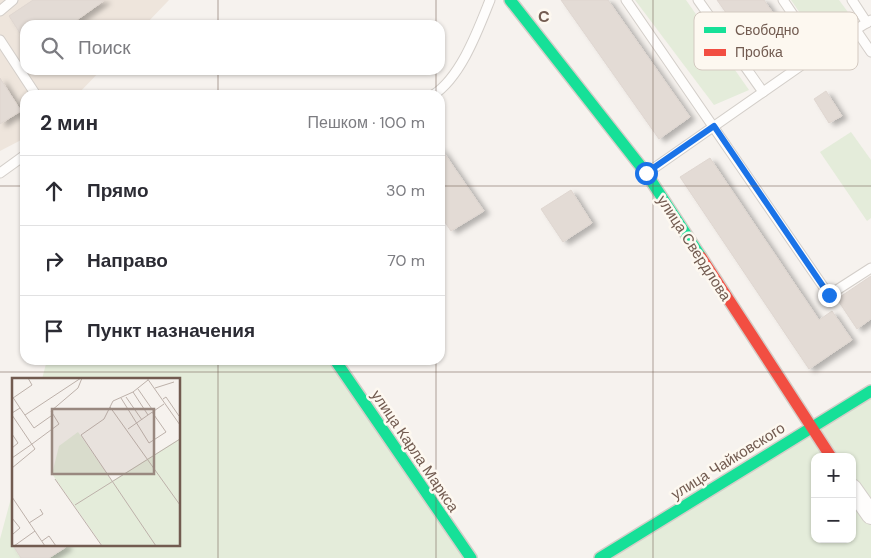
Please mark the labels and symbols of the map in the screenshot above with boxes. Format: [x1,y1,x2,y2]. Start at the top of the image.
text: C [538,6,550,27]
legend [694,12,858,70]
text: Свободно [735,21,800,39]
text: Пробка [735,43,783,61]
route start [635,162,658,185]
street label: улица Свердлова [652,191,736,305]
route end [818,284,841,307]
inset map [12,378,180,546]
street label: улица Карла Маркса [367,386,464,516]
street label: улица Чайковского [667,418,789,504]

